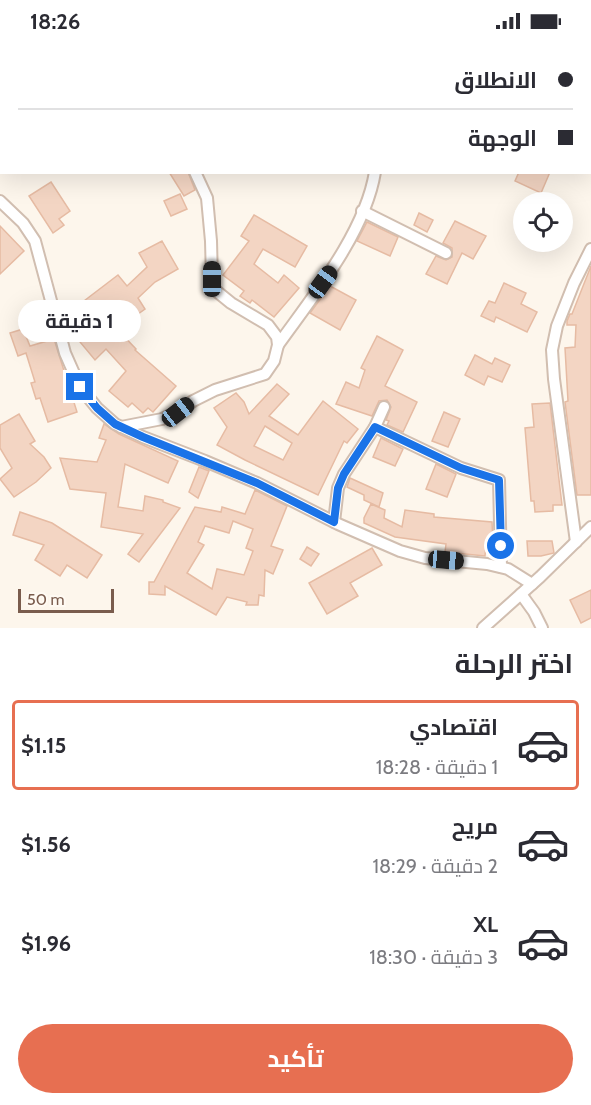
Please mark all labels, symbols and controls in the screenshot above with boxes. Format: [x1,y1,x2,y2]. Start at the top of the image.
text: 18:26 [30,8,80,35]
text: الانطلاق [454,67,537,94]
text: الوجهة [468,125,537,152]
map controls [513,192,573,252]
button: locate [513,192,573,252]
car [203,261,221,297]
car [305,262,341,302]
callout: 1 دقيقة [19,300,142,342]
text: 1 دقيقة [45,309,114,333]
route end [66,373,93,400]
car [158,394,198,430]
route start [487,532,514,559]
car [427,549,465,571]
scale bar [18,586,114,614]
text: 50 m [27,590,64,609]
text: اختر الرحلة [455,647,573,680]
text: اقتصادي [409,714,498,741]
icon: car [516,718,570,772]
text: $1.15 [21,732,66,759]
text: 1 دقيقة · 18:28 [376,755,498,779]
text: مريح [452,813,498,840]
icon: car [516,817,570,871]
text: $1.56 [21,831,71,858]
text: 2 دقيقة · 18:29 [373,854,498,878]
text: XL [473,911,498,938]
icon: car [516,916,570,970]
text: $1.96 [21,930,71,957]
text: 3 دقيقة · 18:30 [369,945,498,969]
button: تأكيد [18,1024,573,1093]

